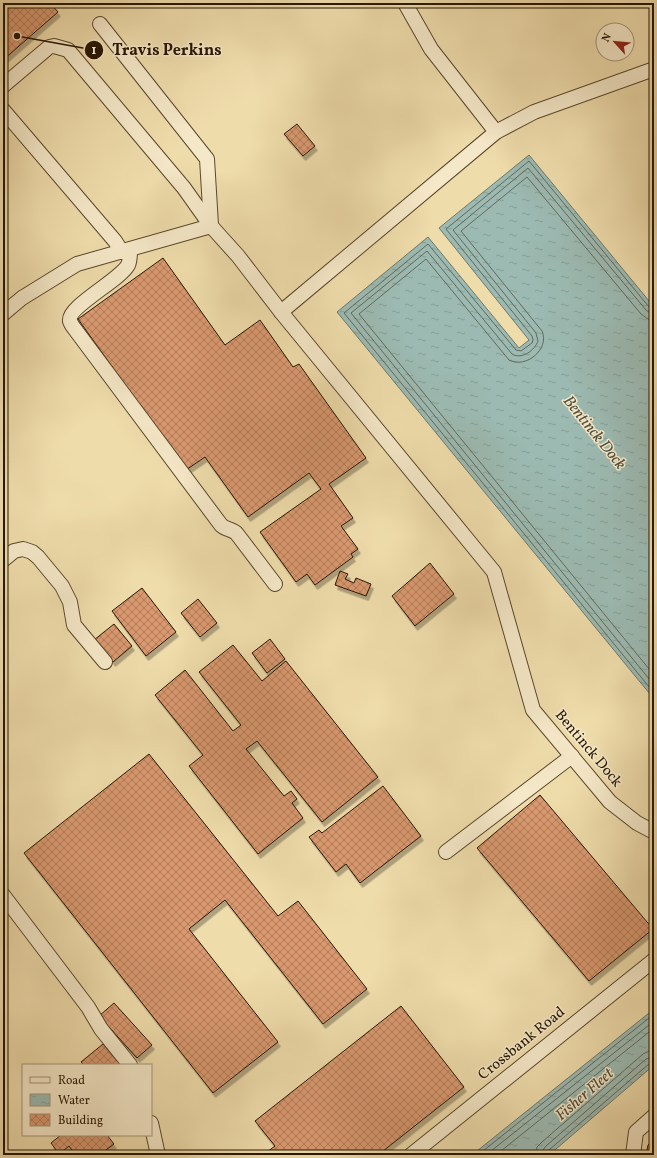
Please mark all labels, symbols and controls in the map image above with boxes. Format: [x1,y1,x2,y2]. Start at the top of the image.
north arrow [595,22,635,62]
text: N [599,31,616,45]
callout: Travis Perkins [84,36,229,64]
text: Travis Perkins [112,40,222,62]
text: 1 [92,43,97,59]
water label: Bentinck Dock [557,391,631,475]
street label: Bentinck Dock [549,706,627,792]
street label: Crossbank Road [474,1002,570,1086]
water label: Fisher Fleet [551,1063,619,1126]
legend [22,1064,152,1136]
text: Road [58,1073,85,1089]
text: Water [58,1093,90,1109]
text: Building [58,1113,103,1129]

